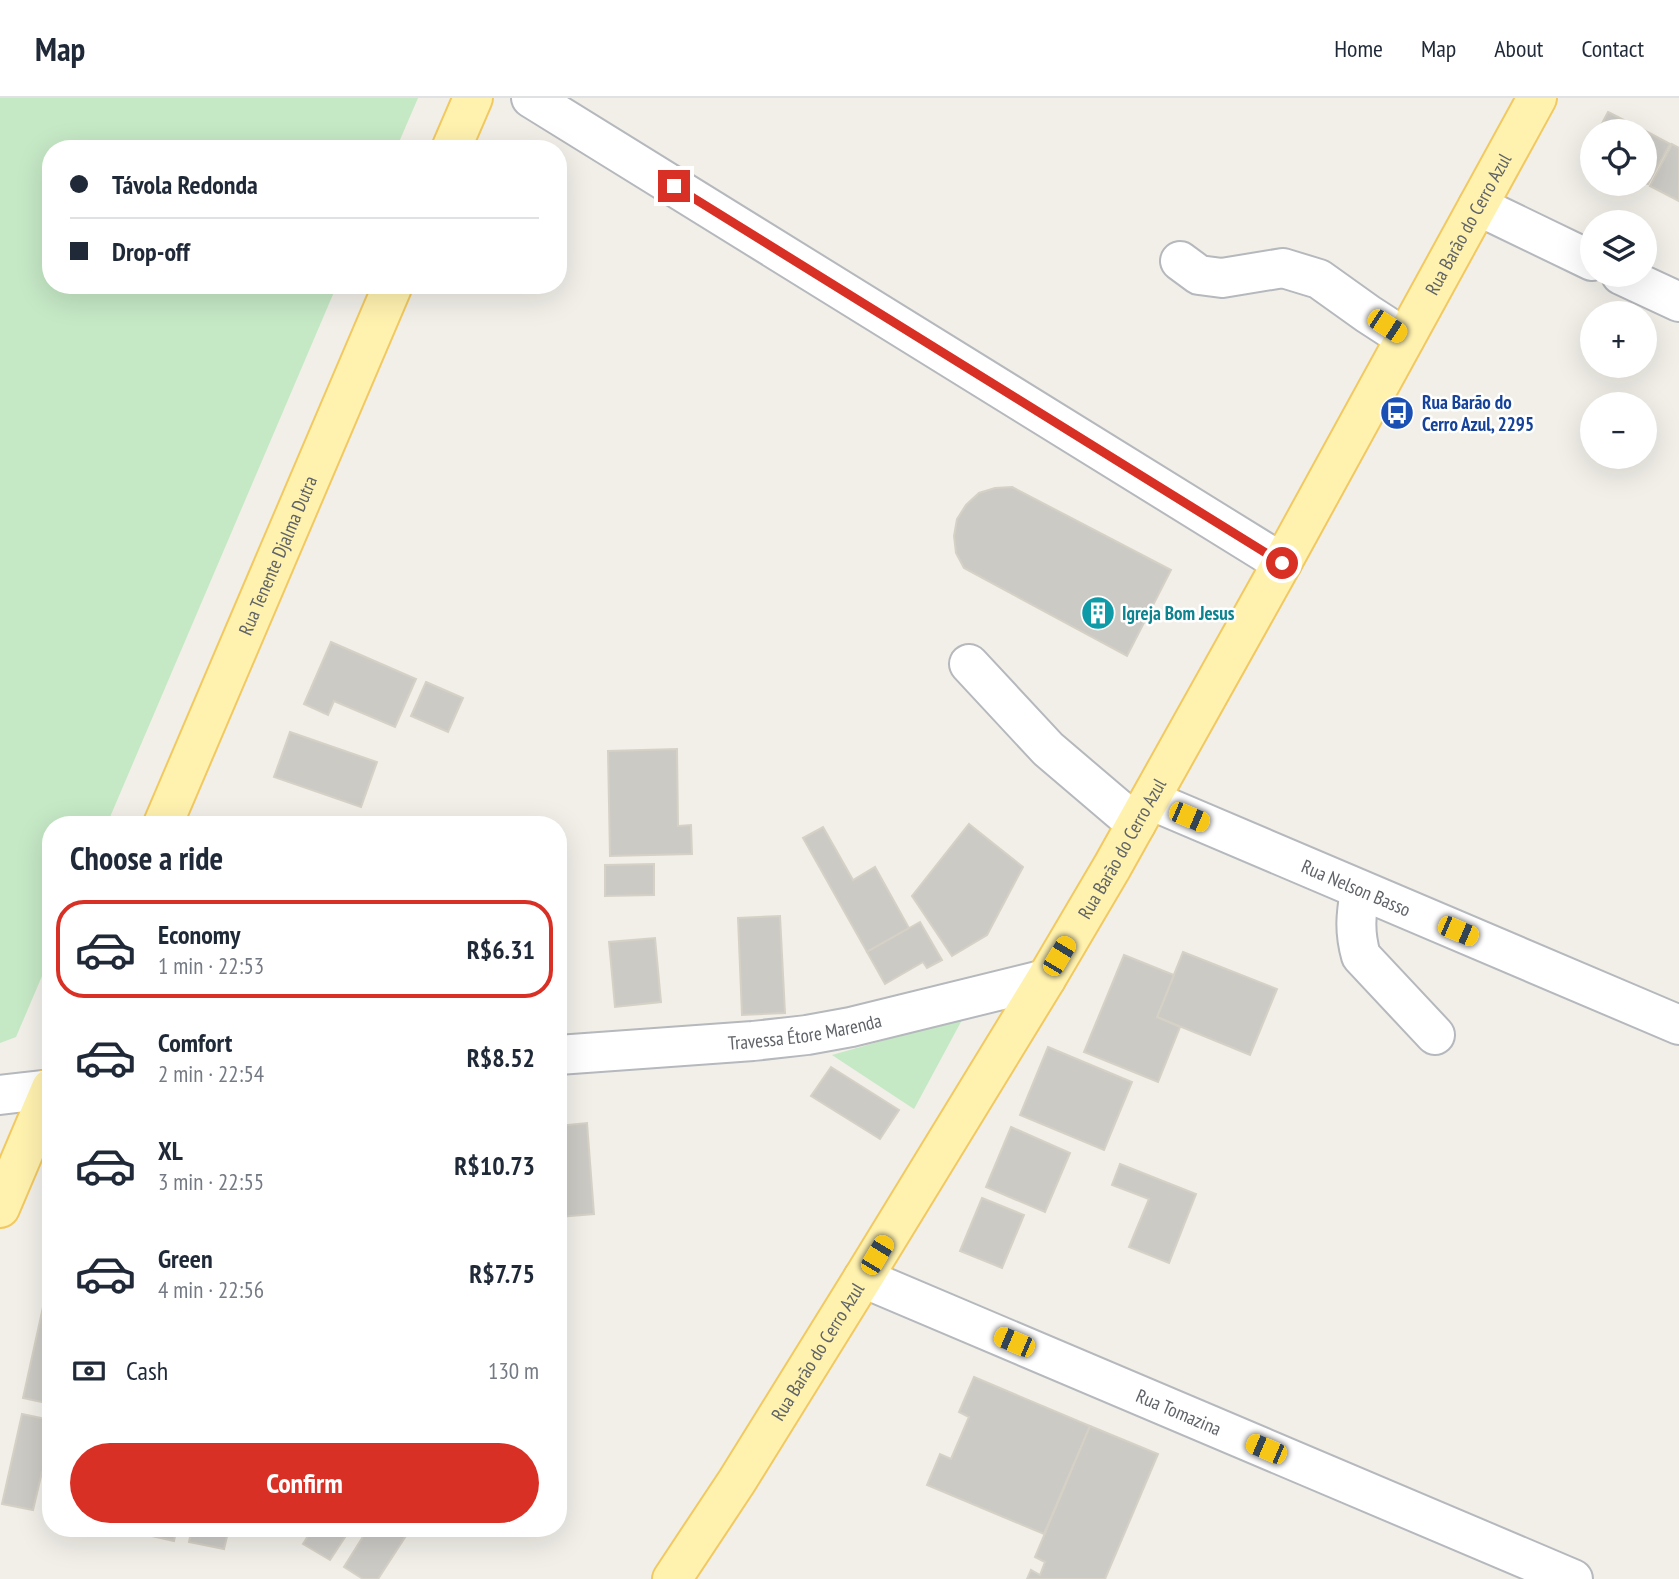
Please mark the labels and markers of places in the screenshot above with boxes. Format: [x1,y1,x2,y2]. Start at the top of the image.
place label: Rua Barão do Cerro Azul, 2295 [1422,390,1534,436]
bus stop icon: Rua Barão do Cerro Azul, 2295 [1378,394,1416,432]
building icon: Igreja Bom Jesus [1079,594,1117,632]
place label: Igreja Bom Jesus [1122,601,1235,625]

